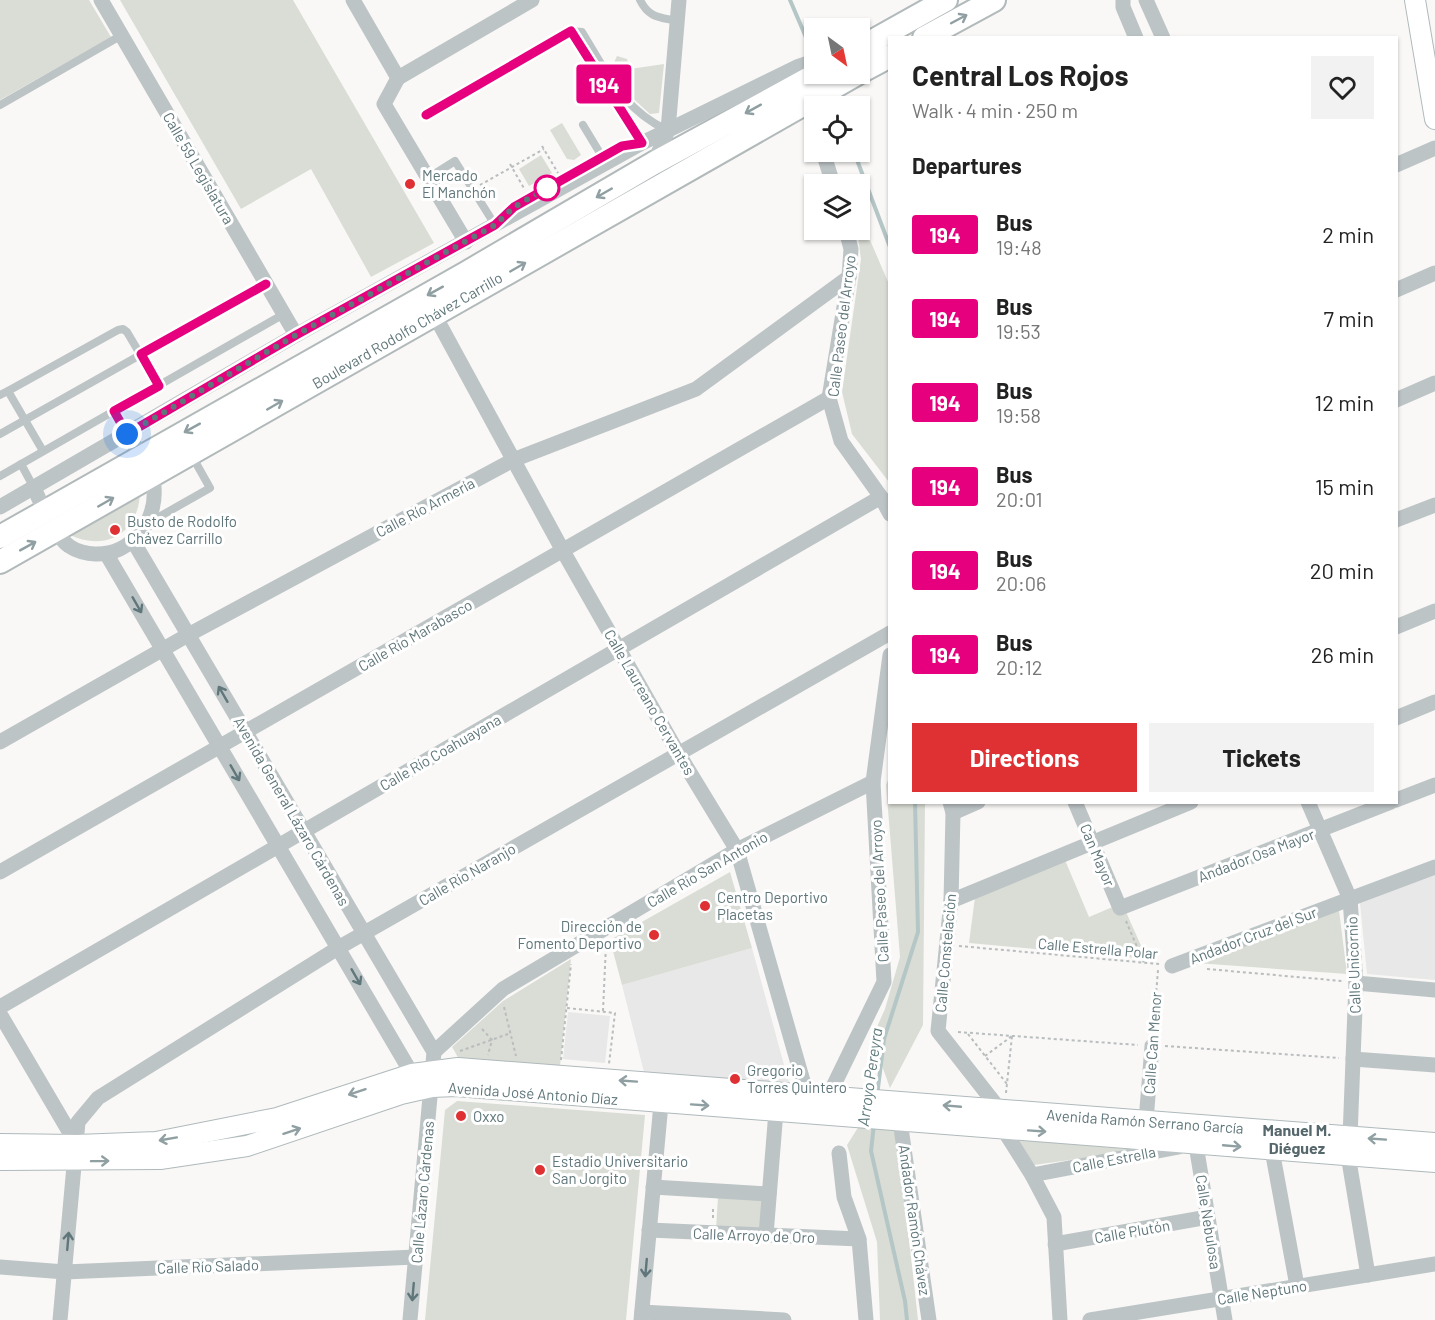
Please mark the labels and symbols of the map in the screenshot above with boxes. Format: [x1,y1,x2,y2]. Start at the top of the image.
one-way arrow [950,13,967,25]
north arrow [804,18,870,84]
line badge: 194 [570,64,638,104]
one-way arrow [745,103,762,115]
street label: Calle 59 Legislatura [160,109,238,227]
place label: Mercado El Manchón [422,166,496,201]
unlabelled marker [534,175,560,201]
marker: Mercado El Manchón [403,177,417,191]
one-way arrow [595,188,613,199]
street label: Calle Paseo del Arroyo [823,254,859,398]
one-way arrow [509,260,526,272]
street label: Boulevard Rodolfo Chávez Carrillo [309,268,505,392]
one-way arrow [427,285,444,297]
one-way arrow [266,399,283,411]
your location [112,419,142,449]
one-way arrow [184,422,201,434]
street label: Calle Río Armería [373,473,477,541]
one-way arrow [97,495,114,507]
place label: Busto de Rodolfo Chávez Carrillo [127,512,237,547]
marker: Busto de Rodolfo Chávez Carrillo [108,523,122,537]
one-way arrow [19,540,36,552]
street label: Calle Río Marabasco [355,595,475,675]
one-way arrow [131,596,143,613]
street label: Calle Laureano Cervantes [601,626,699,778]
one-way arrow [217,686,229,703]
street label: Calle Río Coahuayana [376,710,504,794]
street label: Avenida General Lázaro Cárdenas [230,713,354,909]
one-way arrow [230,764,242,781]
street label: Calle Paseo del Arroyo [866,819,892,963]
street label: Can Mayor [1077,821,1119,890]
street label: Andador Osa Mayor [1195,824,1317,886]
street label: Calle Río San Antonio [643,827,771,911]
street label: Calle Río Naranjo [415,839,519,909]
place label: Centro Deportivo Placetas [717,888,828,923]
street label: Calle Constelación [931,893,959,1013]
marker: Centro Deportivo Placetas [698,899,712,913]
street label: Andador Cruz del Sur [1187,902,1320,968]
street label: Calle Unicornio [1342,916,1364,1014]
place label: Dirección de Fomento Deportivo [517,917,642,952]
marker: Dirección de Fomento Deportivo [647,928,661,942]
street label: Calle Estrella Polar [1037,934,1159,962]
one-way arrow [350,968,362,985]
street label: Calle Can Menor [1139,991,1165,1095]
water label: Arroyo Pereyra [853,1027,885,1127]
place label: Gregorio Torres Quintero [747,1061,847,1096]
marker: Gregorio Torres Quintero [728,1072,742,1086]
one-way arrow [618,1076,638,1087]
street label: Avenida José Antonio Díaz [448,1078,619,1108]
one-way arrow [348,1087,367,1098]
one-way arrow [689,1100,709,1111]
one-way arrow [942,1100,962,1111]
street label: Avenida Ramón Serrano García [1046,1105,1244,1137]
place label: Oxxo [473,1107,505,1125]
marker: Oxxo [454,1109,468,1123]
street label: Calle Lázaro Cárdenas [407,1120,437,1264]
district label: Manuel M. Diéguez [1263,1120,1331,1157]
one-way arrow [282,1125,301,1136]
one-way arrow [1027,1126,1047,1137]
one-way arrow [1367,1133,1387,1144]
one-way arrow [159,1134,178,1145]
one-way arrow [1221,1141,1241,1152]
street label: Calle Estrella [1071,1142,1157,1176]
street label: Andador Ramón Chávez [895,1143,935,1297]
place label: Estadio Universitario San Jorgito [552,1152,688,1187]
one-way arrow [90,1155,110,1166]
marker: Estadio Universitario San Jorgito [533,1163,547,1177]
street label: Calle Nebulosa [1193,1173,1225,1271]
street label: Calle Plutón [1093,1216,1171,1246]
street label: Calle Arroyo de Oro [693,1224,815,1246]
one-way arrow [63,1231,74,1251]
street label: Calle Río Salado [157,1255,259,1277]
one-way arrow [640,1257,651,1277]
street label: Calle Neptuno [1216,1276,1308,1308]
one-way arrow [407,1281,418,1301]

